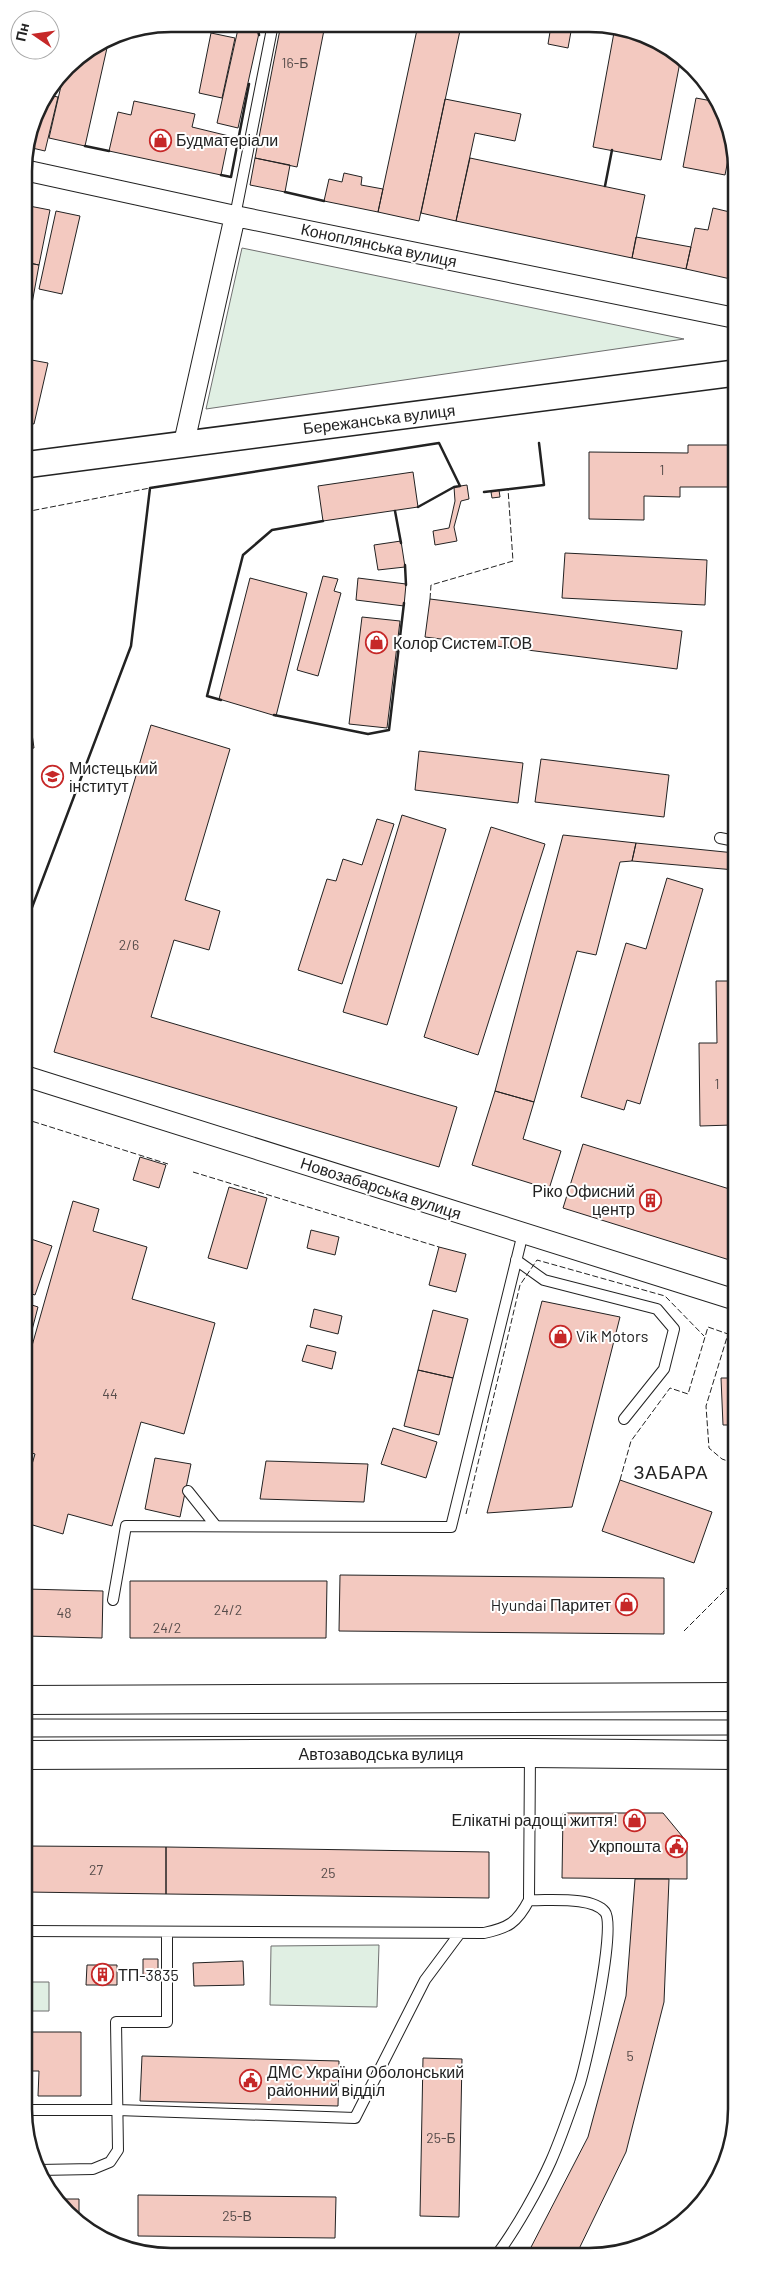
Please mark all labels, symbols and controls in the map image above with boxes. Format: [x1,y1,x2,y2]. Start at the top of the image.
north arrow [10,10,60,60]
text: Пн [11,21,32,43]
house number: 16-Б [282,54,308,71]
shop icon: Будматеріали [148,128,172,152]
place label: Будматеріали [176,130,278,149]
street label: Коноплянська вулиця [299,219,459,270]
street label: Бережанська вулиця [302,400,456,437]
house number: 1 [660,461,664,478]
shop icon: Колор Систем ТОВ [365,631,389,655]
place label: Колор Систем ТОВ [393,633,532,652]
place label: Мистецький інститут [69,758,158,795]
school or university icon: Мистецький інститут [41,765,65,789]
house number: 2/6 [119,936,139,953]
house number: 1 [715,1075,719,1092]
street label: Новозабарська вулиця [298,1153,464,1223]
place label: Ріко Офисний центр [532,1181,635,1218]
building icon: Ріко Офисний центр [639,1188,663,1212]
shop icon: Vik Motors [548,1324,572,1348]
place label: Vik Motors [576,1326,649,1345]
house number: 44 [102,1385,118,1402]
district label: ЗАБАРА [633,1461,709,1483]
shop icon: Hyundai Паритет [615,1593,639,1617]
place label: Hyundai Паритет [491,1595,612,1614]
house number: 24/2 [214,1601,242,1618]
house number: 48 [56,1604,72,1621]
house number: 24/2 [153,1619,181,1636]
street label: Автозаводська вулиця [299,1744,463,1763]
shop icon: Елікатні радощі життя! [622,1808,646,1832]
place label: Елікатні радощі життя! [452,1810,618,1829]
public building icon: Укрпошта [665,1834,689,1858]
place label: Укрпошта [589,1836,661,1855]
house number: 27 [89,1861,103,1878]
house number: 25 [321,1864,335,1881]
building icon: ТП-3835 [90,1963,114,1987]
place label: ТП-3835 [118,1965,179,1984]
house number: 5 [626,2047,634,2064]
place label: ДМС України Оболонський районний відділ [267,2062,464,2099]
public building icon: ДМС України Оболонський районний відділ [239,2069,263,2093]
house number: 25-Б [426,2129,456,2146]
house number: 25-В [222,2207,252,2224]

